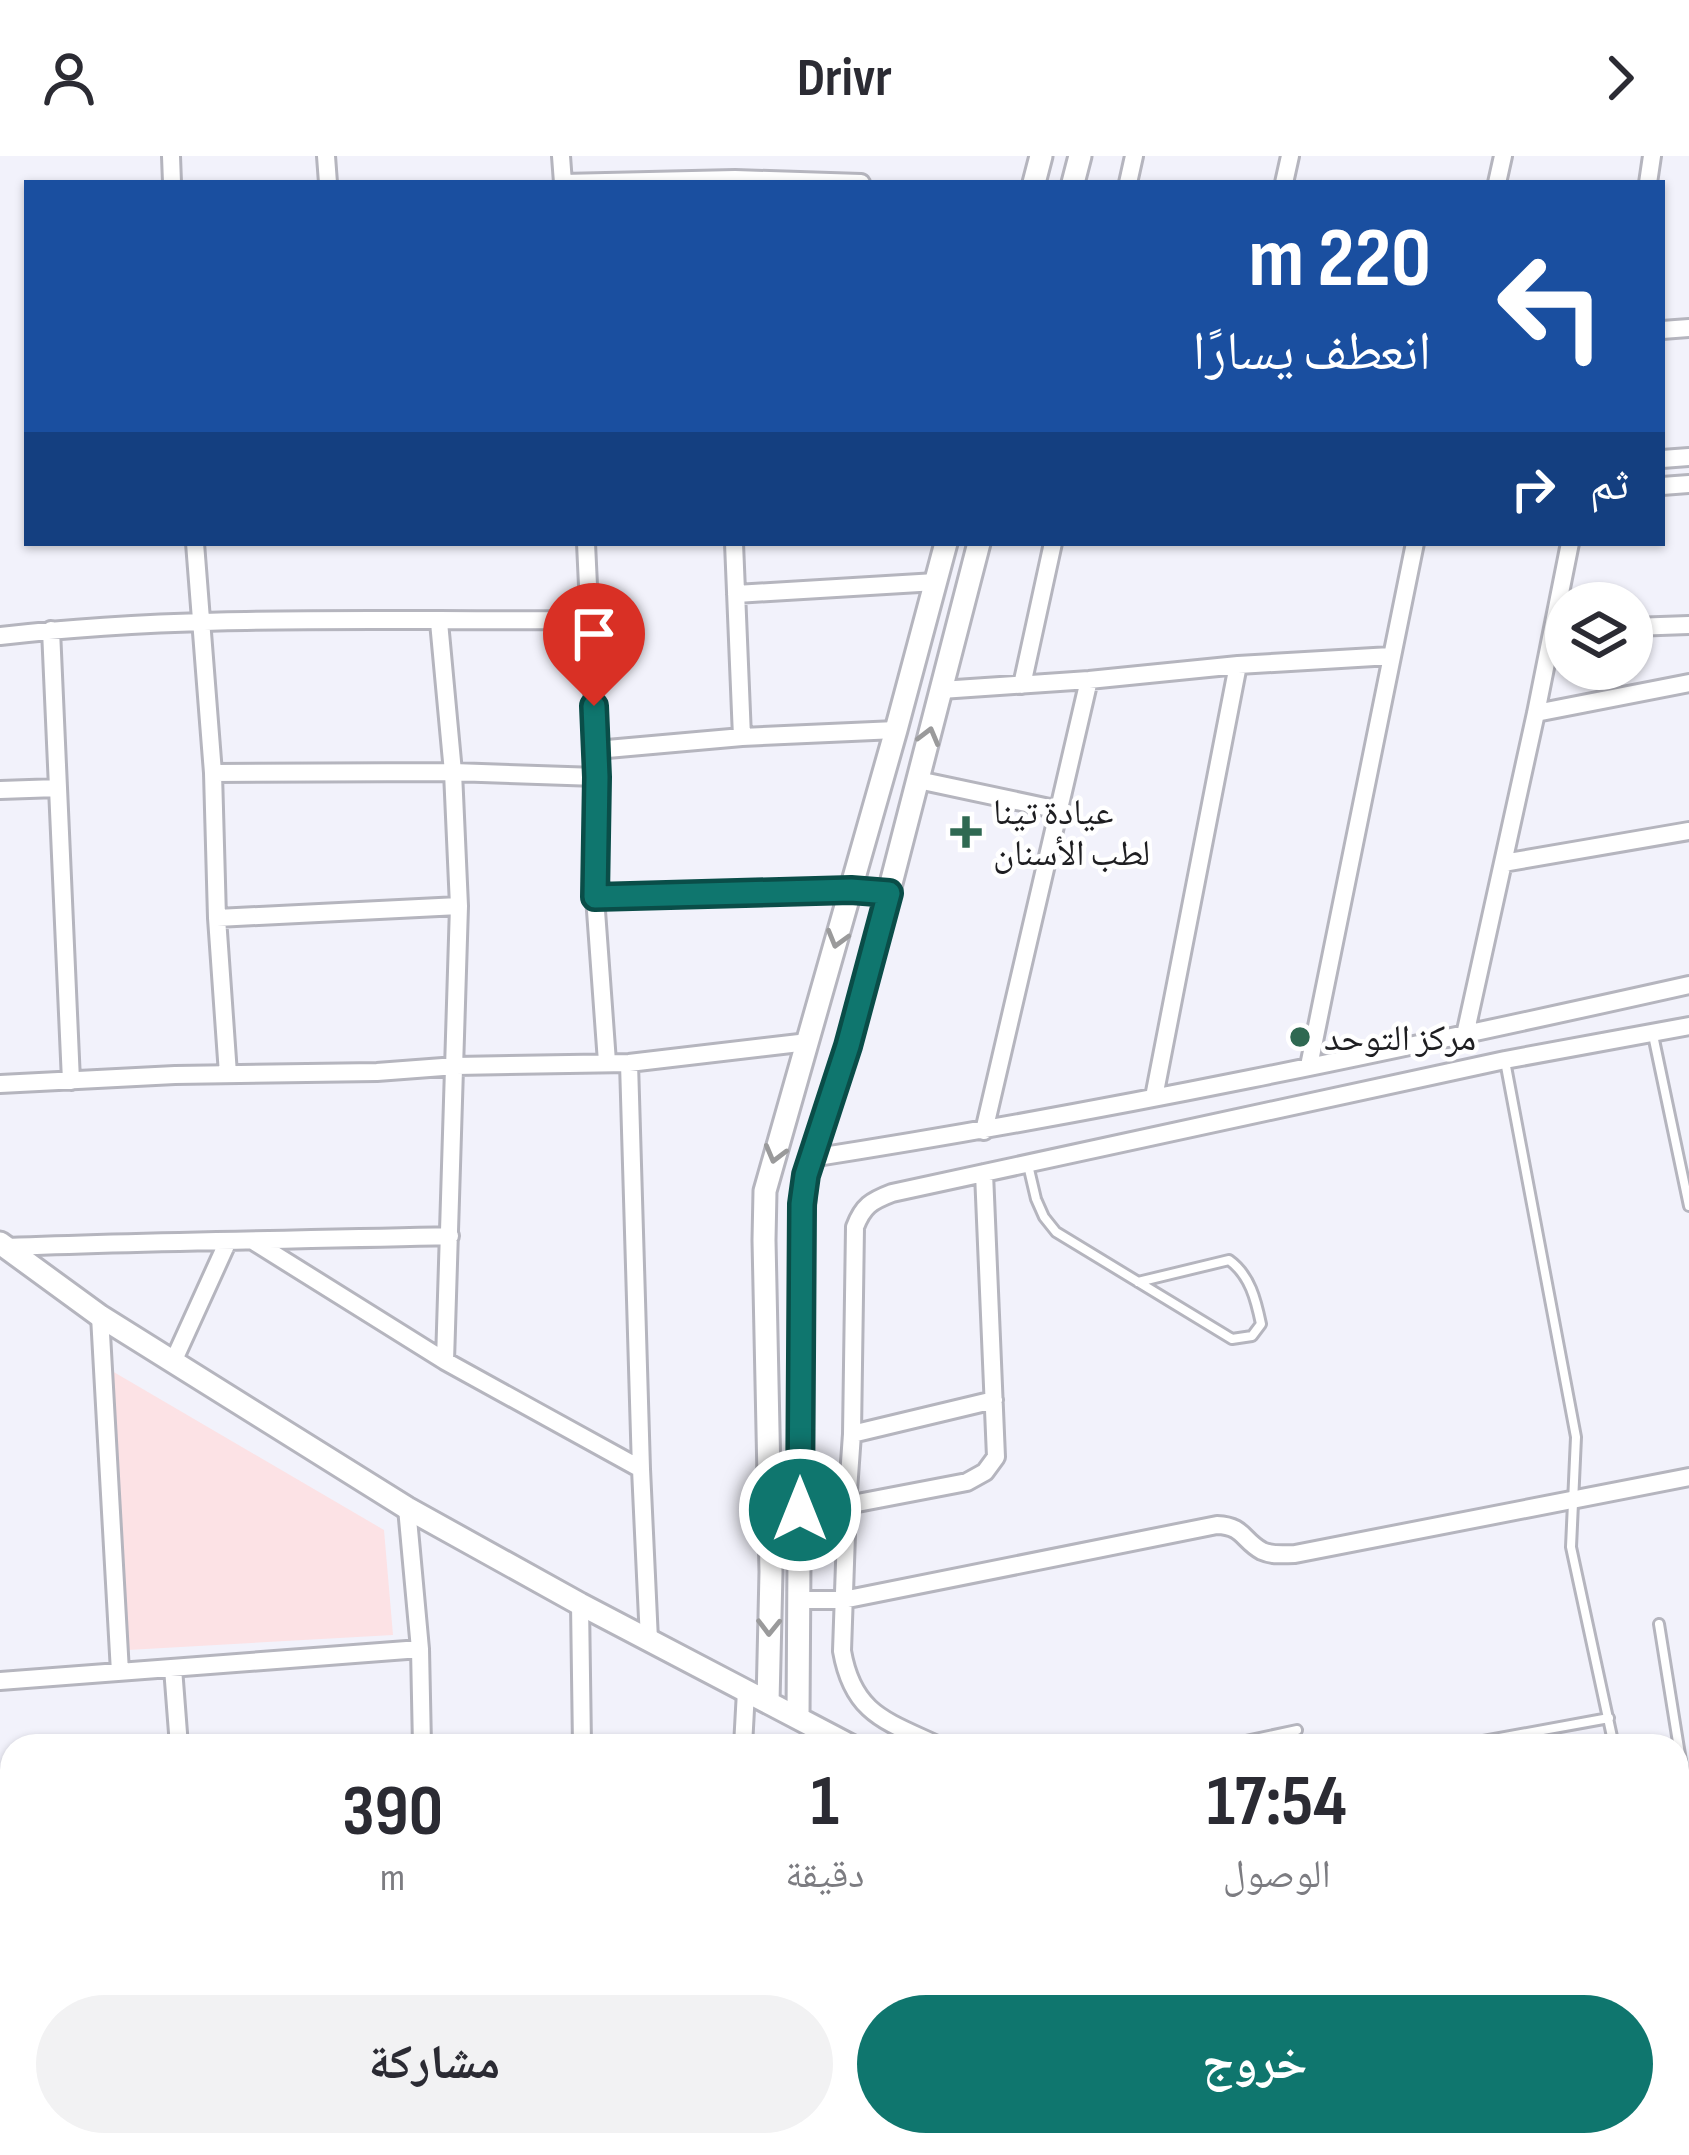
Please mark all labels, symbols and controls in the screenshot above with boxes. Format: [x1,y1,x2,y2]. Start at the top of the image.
icon: person [36,45,102,111]
icon: forward [1587,45,1653,111]
text: Drivr [797,46,892,111]
text: 220 m [1249,209,1431,310]
icon: left [1473,228,1629,384]
text: انعطف يسارًا [1193,320,1431,385]
icon: right [1500,456,1566,522]
text: ثم [1590,458,1629,513]
map controls [1545,582,1653,690]
button: layers [1545,582,1653,690]
pin [543,583,645,706]
icon: arrive [561,601,627,667]
one-way arrow [915,726,940,747]
place label: عيادة تينا لطب الأسنان [993,792,1150,876]
marker: عيادة تينا لطب الأسنان [950,816,982,848]
one-way arrow [826,928,851,949]
place label: مركز التوحد [1324,1018,1476,1061]
marker: مركز التوحد [1287,1024,1313,1050]
one-way arrow [764,1143,789,1164]
position arrow [737,1447,863,1573]
one-way arrow [757,1618,783,1637]
text: 1 [811,1759,839,1846]
text: 17:54 [1207,1759,1347,1846]
text: 390 [342,1769,443,1856]
text: دقيقة [785,1852,864,1899]
text: الوصول [1223,1852,1331,1899]
text: m [380,1855,405,1902]
button: مشاركة [36,1995,833,2133]
button: خروج [857,1995,1653,2133]

